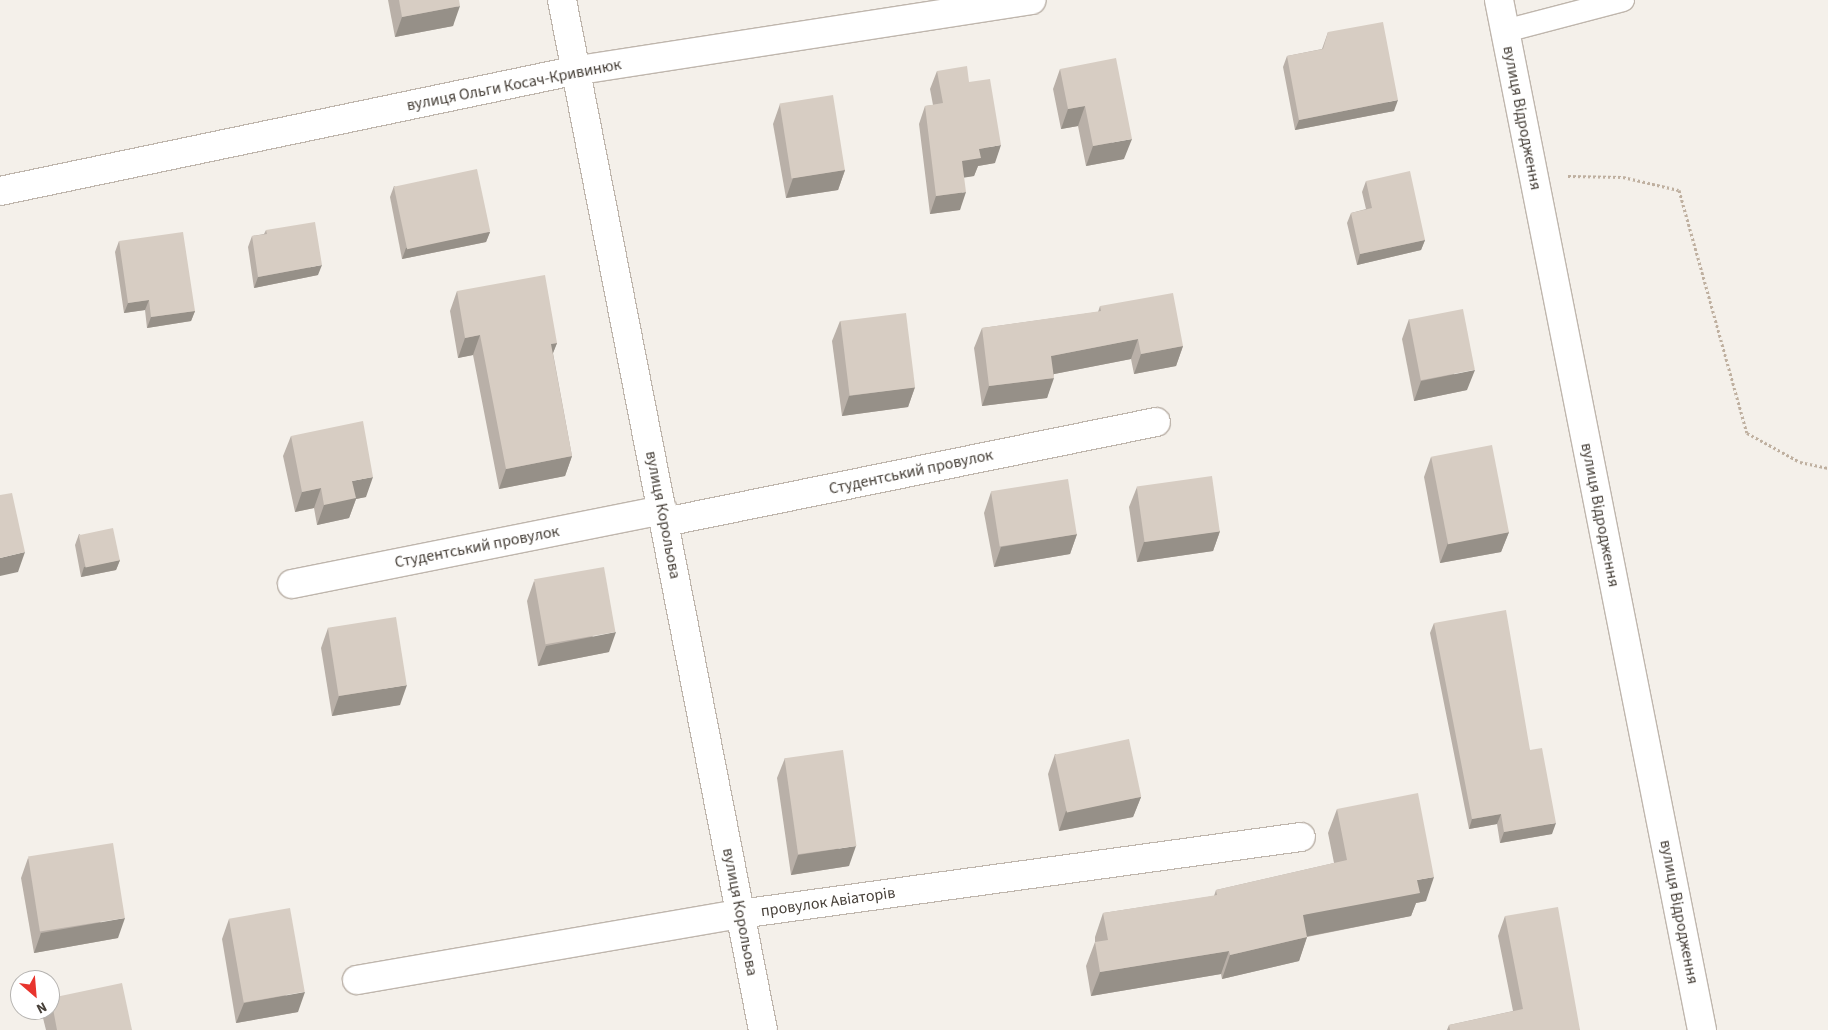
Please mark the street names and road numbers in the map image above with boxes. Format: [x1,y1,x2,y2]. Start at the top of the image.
street label: вулиця Відродження [1499,44,1545,192]
street label: вулиця Ольги Косач-Кривинюк [405,55,623,115]
street label: вулиця Відродження [1577,441,1623,589]
street label: Студентський провулок [827,445,995,499]
street label: вулиця Корольова [641,449,685,581]
street label: Студентський провулок [393,522,561,572]
street label: вулиця Відродження [1656,838,1702,986]
street label: вулиця Корольова [718,846,762,978]
street label: провулок Авіаторів [760,883,896,921]

